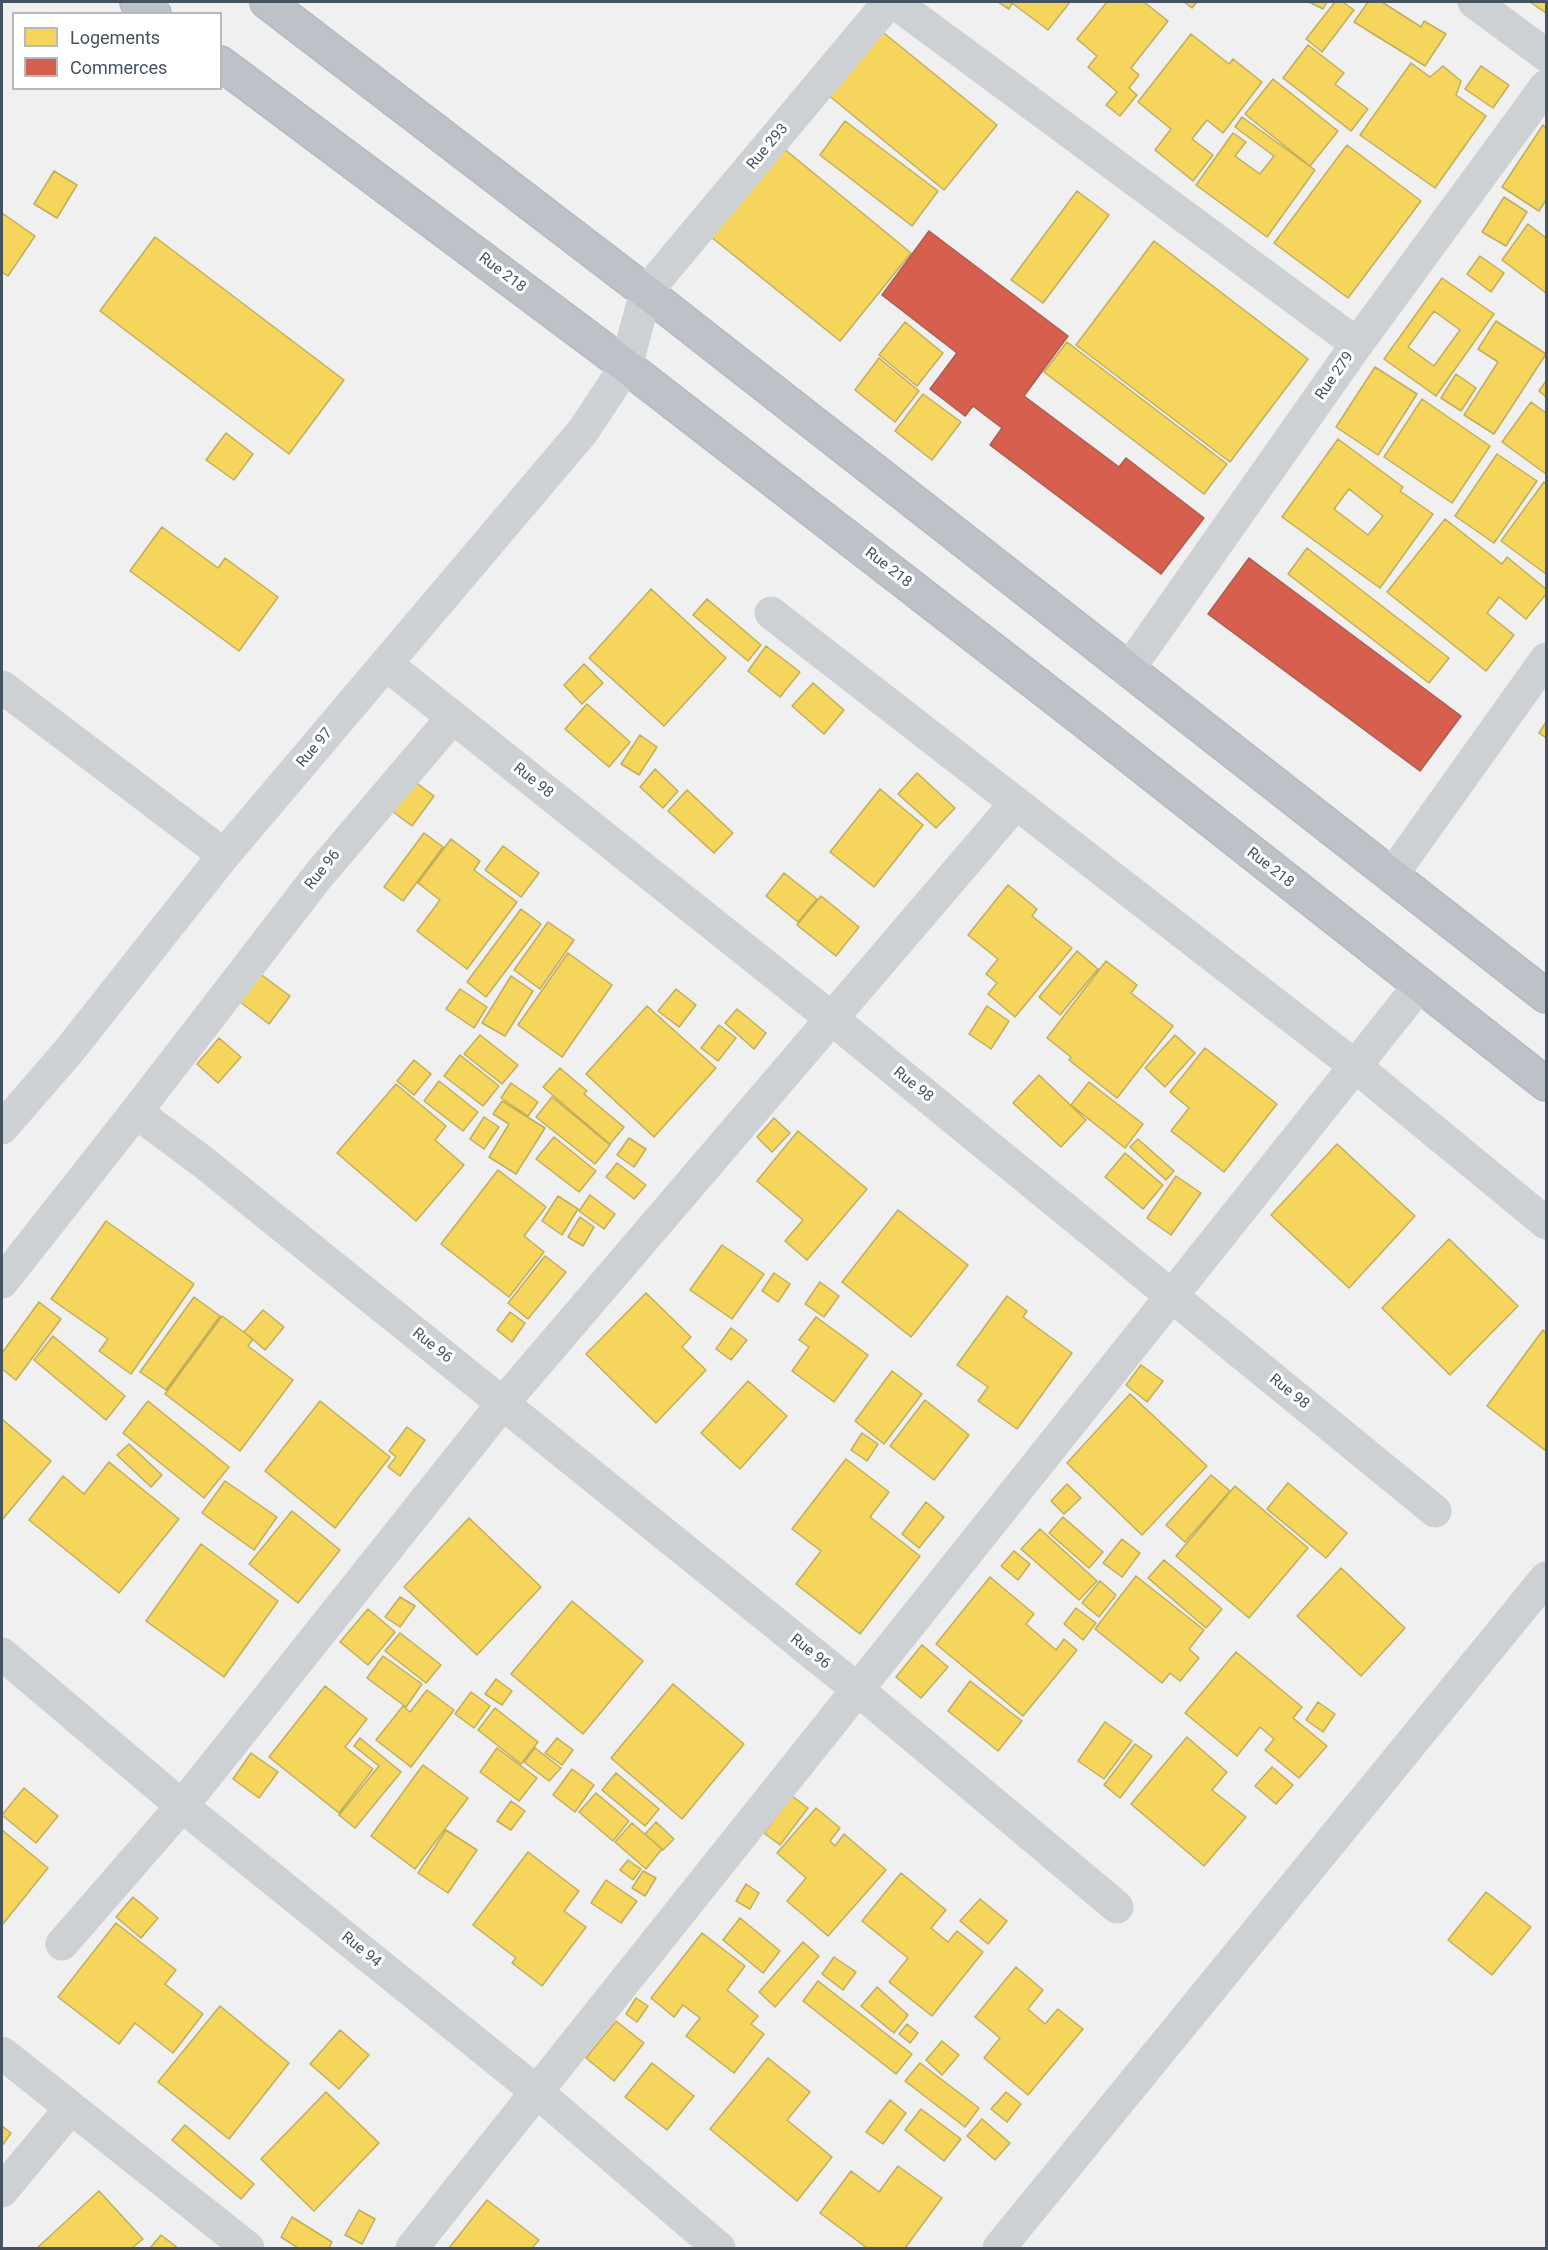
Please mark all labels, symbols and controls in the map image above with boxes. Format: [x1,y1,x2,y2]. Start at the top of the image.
legend [12,12,222,90]
text: Logements [70,27,160,48]
text: Commerces [70,57,167,78]
street label: Rue 293 [744,120,792,174]
street label: Rue 218 [475,249,529,297]
street label: Rue 279 [1312,349,1358,403]
street label: Rue 218 [861,544,915,592]
street label: Rue 97 [293,725,337,771]
street label: Rue 98 [509,760,557,802]
street label: Rue 218 [1243,844,1297,892]
street label: Rue 96 [302,846,344,894]
street label: Rue 98 [889,1064,937,1106]
street label: Rue 96 [408,1325,456,1367]
street label: Rue 98 [1265,1371,1313,1413]
street label: Rue 96 [786,1631,834,1673]
street label: Rue 94 [337,1929,385,1971]

